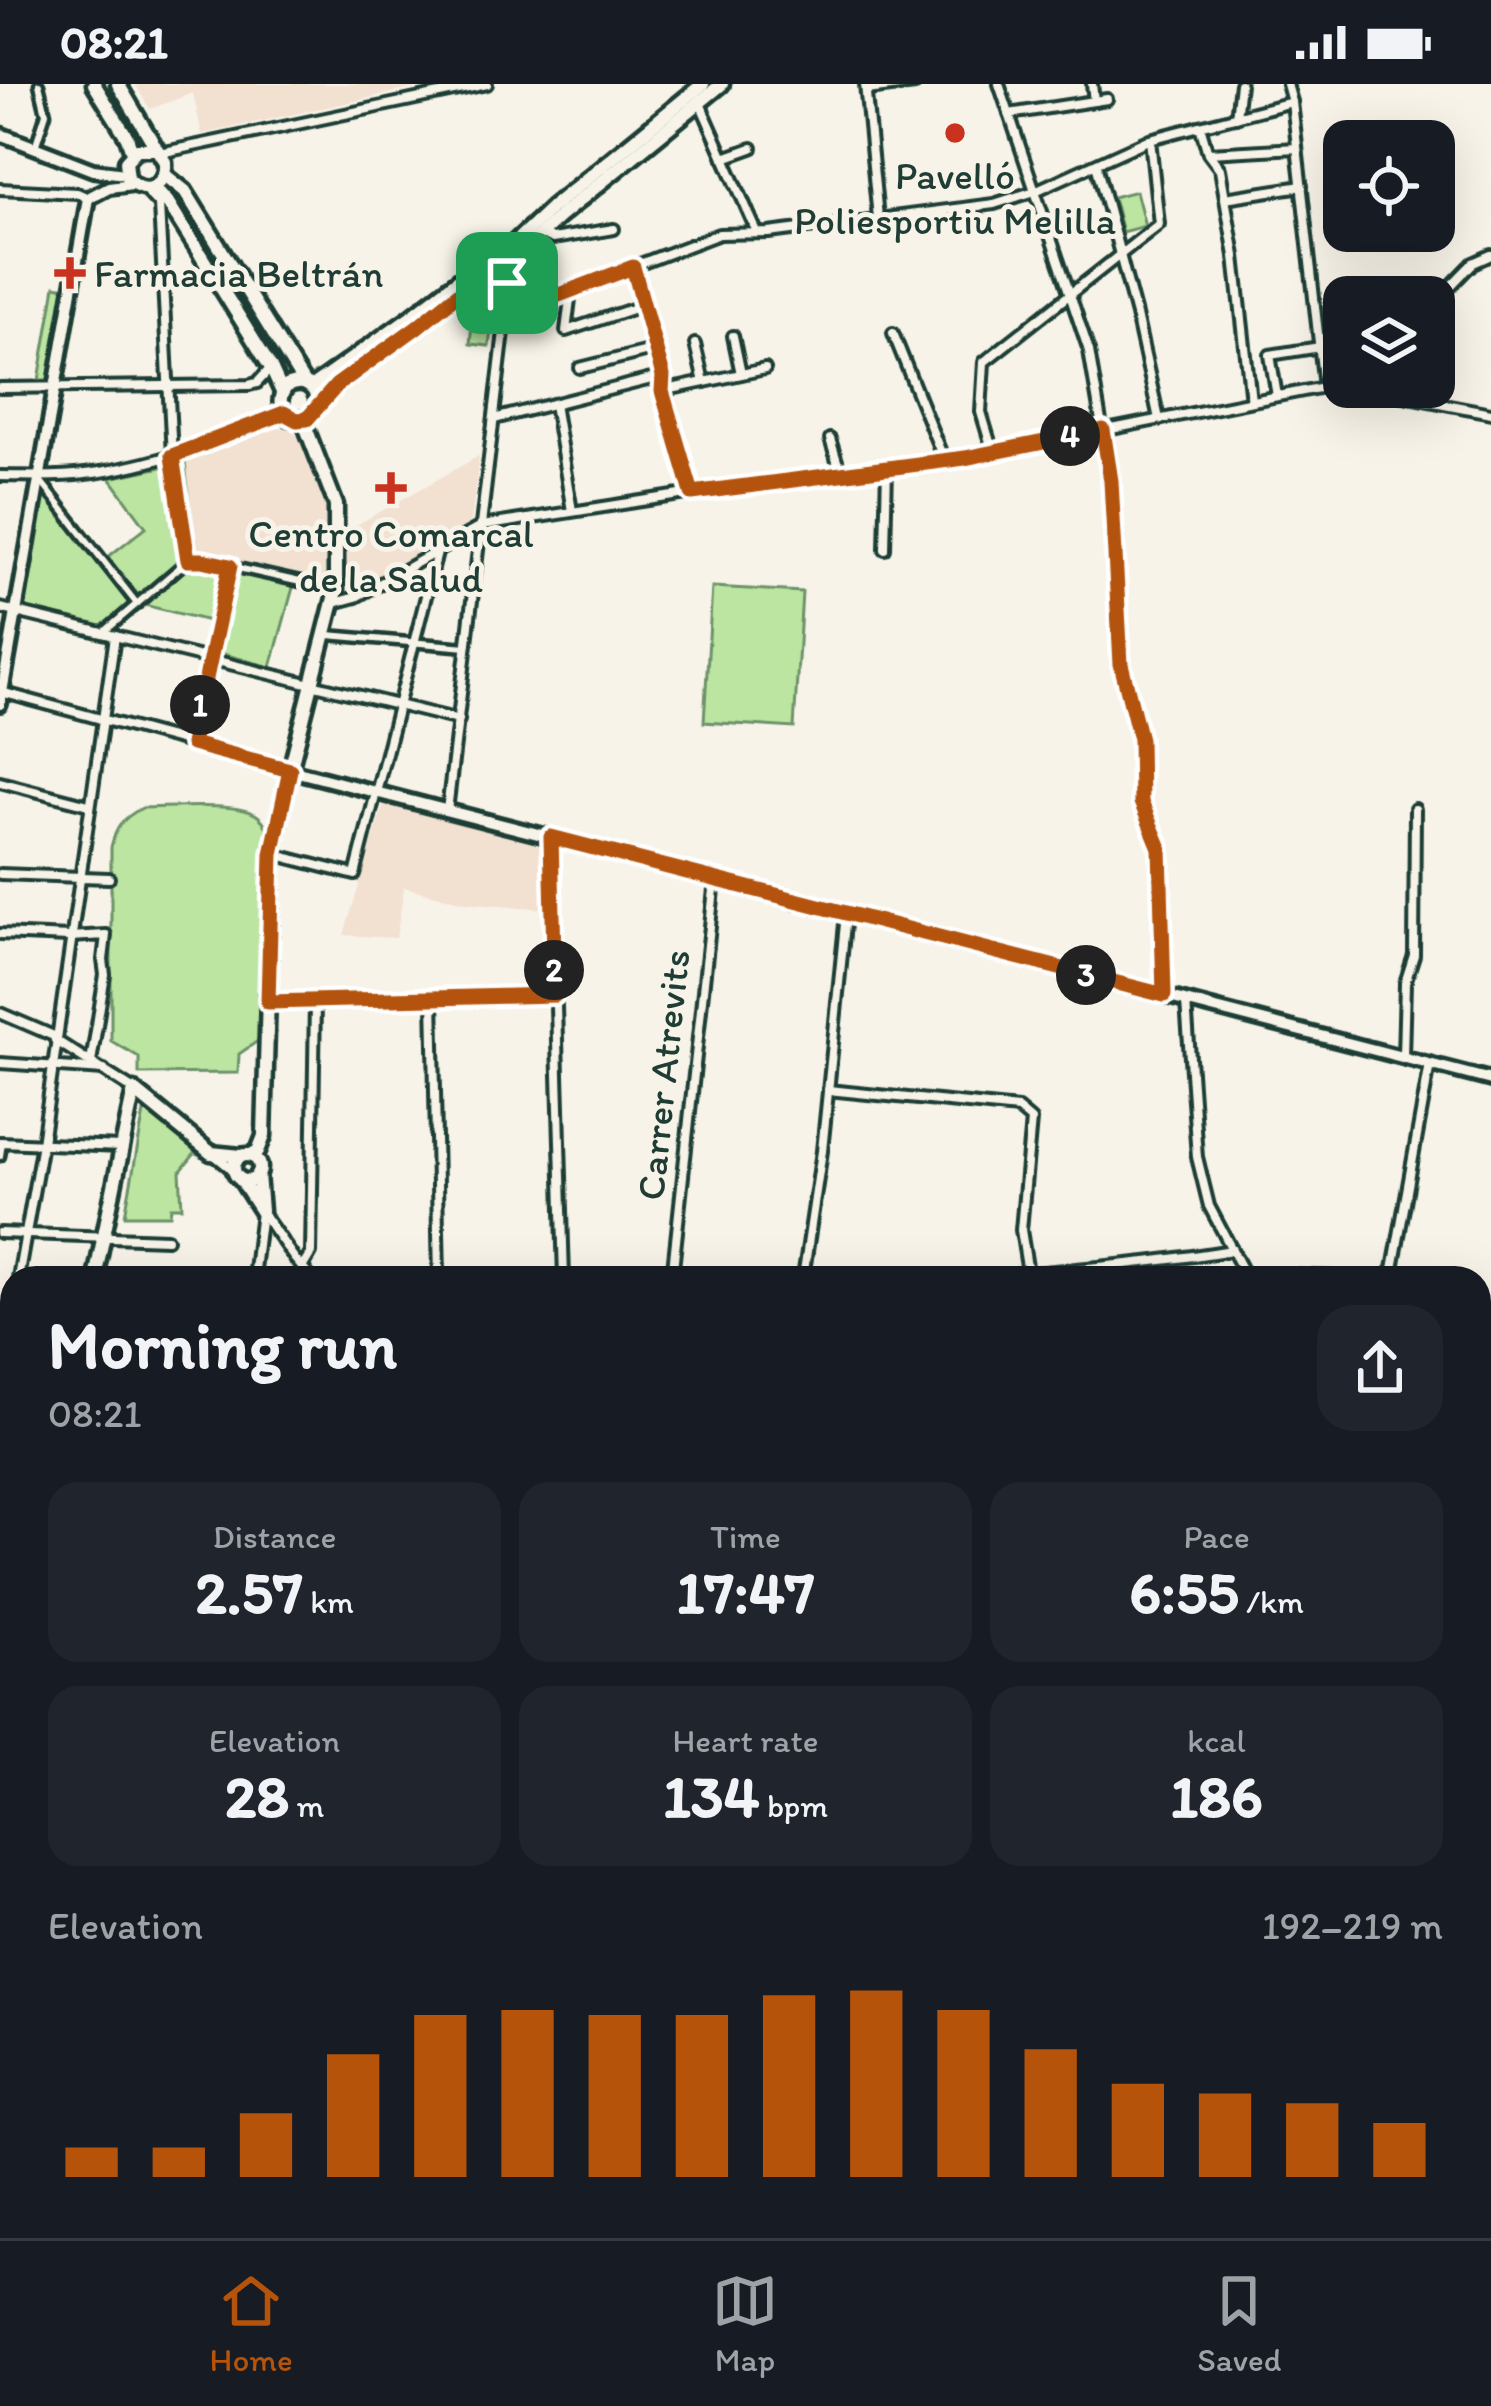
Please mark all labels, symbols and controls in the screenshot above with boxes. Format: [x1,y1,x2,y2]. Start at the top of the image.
text: 08:21 [60,15,168,69]
marker: Pavelló Poliesportiu Melilla [942,120,968,146]
map controls [1323,120,1455,408]
button: locate [1323,120,1455,252]
place label: Pavelló Poliesportiu Melilla [794,152,1116,244]
pin [456,232,558,334]
place label: Farmacia Beltrán [94,250,384,297]
icon: arrive [474,250,540,316]
marker: Farmacia Beltrán [57,260,83,286]
button: layers [1323,276,1455,408]
pin: 4 [1040,406,1100,466]
text: 4 [1060,416,1080,455]
marker: Centro Comarcal de la Salud [375,472,407,504]
place label: Centro Comarcal de la Salud [248,510,534,602]
pin: 1 [170,675,230,735]
text: 1 [192,685,208,724]
pin: 2 [524,940,584,1000]
pin: 3 [1056,945,1116,1005]
street label: Carrer Atrevits [626,947,700,1203]
text: 2 [545,950,563,989]
text: 3 [1077,955,1095,994]
text: Morning run [48,1305,397,1385]
button: share [1317,1305,1443,1431]
text: 08:21 [48,1390,142,1437]
text: Distance [213,1517,336,1556]
text: Time [710,1517,781,1556]
text: Pace [1183,1517,1250,1556]
text: 2.57 [195,1556,303,1628]
text: 17:47 [676,1556,815,1628]
text: 6:55 [1129,1556,1239,1628]
text: km [303,1582,354,1621]
text: /km [1239,1582,1304,1621]
text: Elevation [209,1721,340,1760]
text: Heart rate [672,1721,819,1760]
text: kcal [1187,1721,1246,1760]
text: 28 [225,1760,289,1832]
text: 134 [663,1760,759,1832]
text: 186 [1170,1760,1263,1832]
text: m [289,1786,324,1825]
text: bpm [759,1786,828,1825]
text: Elevation [48,1902,203,1949]
text: 192–219 m [1262,1902,1443,1949]
tab: Home [210,2268,293,2379]
tab: Map [712,2268,778,2379]
tab: Saved [1197,2268,1281,2379]

